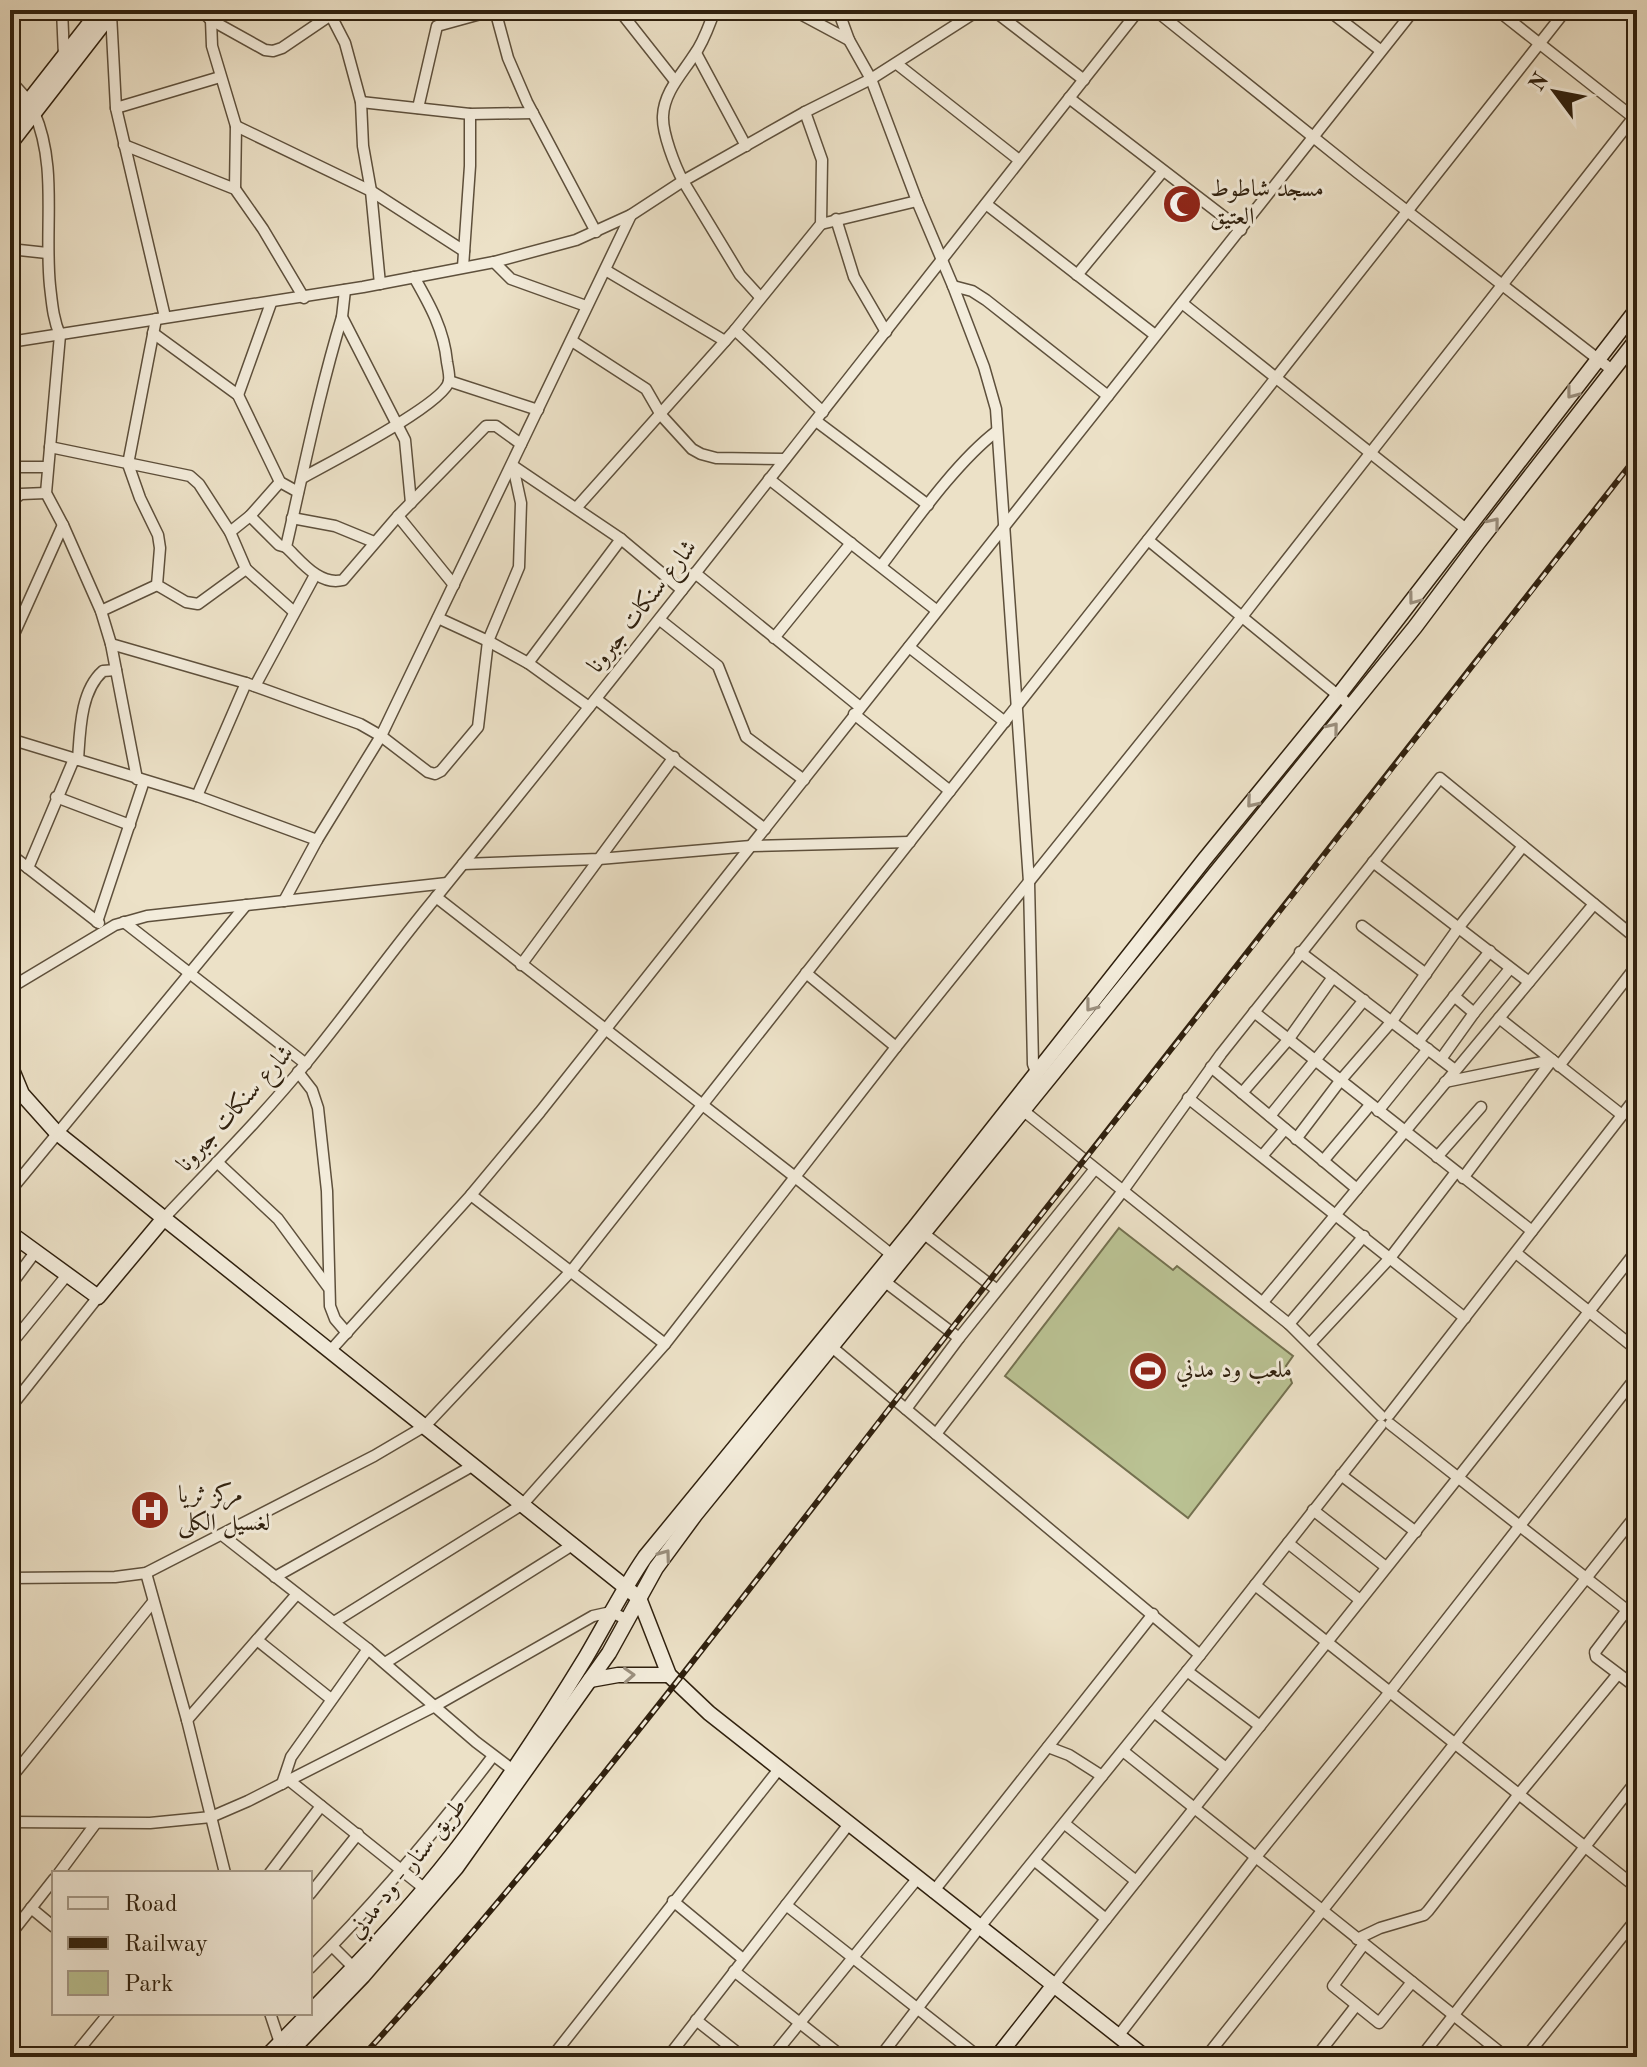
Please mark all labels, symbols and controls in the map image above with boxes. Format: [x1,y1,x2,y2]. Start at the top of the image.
north arrow [1515,52,1595,132]
text: N [1526,69,1554,95]
place label: مسجد شاطوط العتيق [1210,178,1324,231]
mosque icon: مسجد شاطوط العتيق [1161,183,1203,225]
one-way arrow [1568,384,1582,398]
one-way arrow [1484,518,1498,533]
street label: شارع سنكات جبرونا [582,535,707,682]
one-way arrow [1409,590,1423,604]
one-way arrow [1323,723,1338,737]
one-way arrow [1247,793,1262,807]
one-way arrow [1086,997,1100,1012]
street label: شارع سنكات جبرونا [172,1040,303,1181]
sports icon: ملعب ود مدني [1127,1350,1169,1392]
place label: ملعب ود مدني [1176,1359,1292,1388]
place label: مركز ثريا لغسيل الكلى [178,1481,271,1539]
hospital icon: مركز ثريا لغسيل الكلى [129,1489,171,1531]
one-way arrow [655,1550,670,1564]
one-way arrow [623,1667,636,1684]
street label: طريق سنار - ود مدني [344,1794,476,1947]
legend [52,1871,312,2015]
text: Road [124,1893,177,1917]
text: Railway [124,1933,208,1957]
text: Park [124,1973,173,1997]

